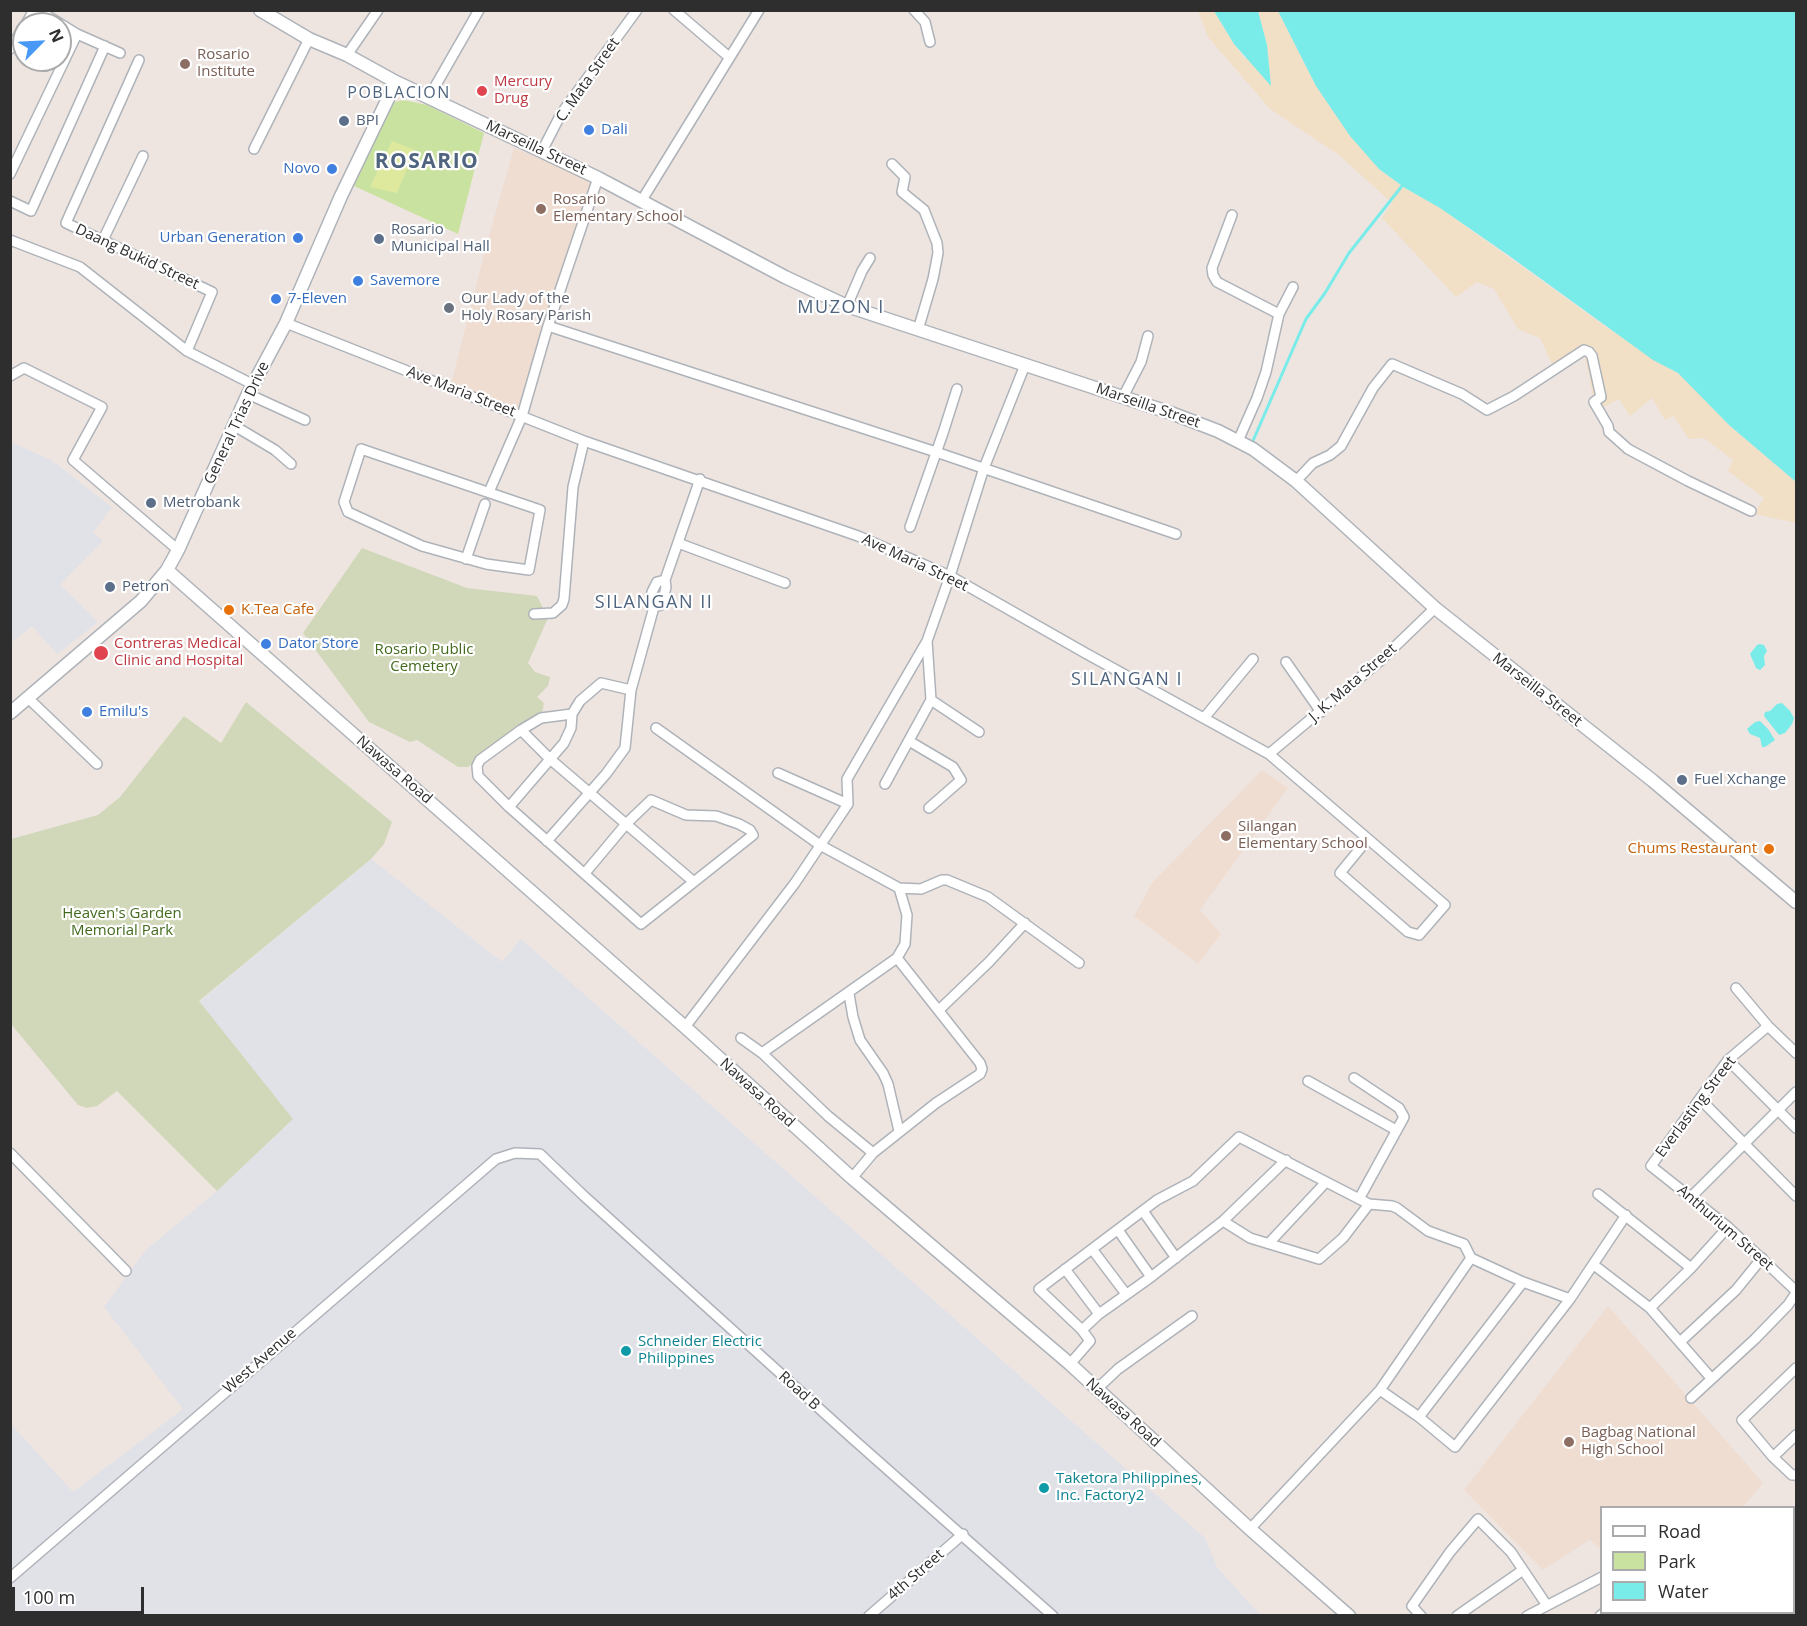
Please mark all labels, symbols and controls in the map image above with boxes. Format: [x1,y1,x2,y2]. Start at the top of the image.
north arrow [12,12,72,72]
text: N [44,25,69,46]
street label: C. Mata Street [552,34,624,126]
place label: Rosario Institute [197,46,255,81]
marker: Rosario Institute [178,57,192,71]
place label: Mercury Drug [494,73,552,108]
district label: POBLACION [347,83,451,103]
marker: Mercury Drug [475,84,489,98]
place label: BPI [356,112,379,130]
marker: BPI [337,114,351,128]
street label: Marseilla Street [483,117,589,179]
place label: Dali [601,121,628,139]
marker: Dali [582,123,596,137]
district label: ROSARIO [375,149,479,175]
place label: Novo [283,160,320,178]
marker: Novo [325,162,339,176]
place label: Rosario Elementary School [553,191,683,226]
marker: Rosario Elementary School [534,202,548,216]
street label: Daang Bukid Street [72,220,202,294]
place label: Rosario Municipal Hall [391,221,490,256]
place label: Urban Generation [160,229,286,247]
marker: Urban Generation [291,231,305,245]
marker: Rosario Municipal Hall [372,232,386,246]
place label: Savemore [370,272,440,290]
marker: Savemore [351,274,365,288]
place label: 7-Eleven [288,290,347,308]
place label: Our Lady of the Holy Rosary Parish [461,290,591,325]
marker: 7-Eleven [269,292,283,306]
district label: MUZON I [797,297,885,319]
marker: Our Lady of the Holy Rosary Parish [442,301,456,315]
street label: General Trias Drive [201,359,273,487]
street label: Ave Maria Street [404,363,518,421]
street label: Marseilla Street [1094,380,1202,432]
place label: Metrobank [163,494,240,512]
marker: Metrobank [144,496,158,510]
street label: Ave Maria Street [859,531,971,595]
place label: Petron [122,578,169,596]
marker: Petron [103,580,117,594]
district label: SILANGAN II [595,592,713,614]
place label: K.Tea Cafe [241,601,314,619]
marker: K.Tea Cafe [222,603,236,617]
place label: Contreras Medical Clinic and Hospital [114,635,243,670]
place label: Dator Store [278,635,359,653]
marker: Dator Store [259,637,273,651]
street label: J. K. Mata Street [1306,640,1400,726]
park label: Rosario Public Cemetery [375,641,473,676]
marker: Contreras Medical Clinic and Hospital [92,644,110,662]
street label: Marseilla Street [1489,649,1585,731]
district label: SILANGAN I [1071,669,1183,691]
place label: Emilu's [99,703,148,721]
marker: Emilu's [80,705,94,719]
street label: Nawasa Road [352,732,436,808]
place label: Fuel Xchange [1694,771,1786,789]
marker: Fuel Xchange [1675,773,1689,787]
place label: Silangan Elementary School [1238,818,1368,853]
marker: Silangan Elementary School [1219,829,1233,843]
place label: Chums Restaurant [1628,840,1757,858]
marker: Chums Restaurant [1762,842,1776,856]
park label: Heaven's Garden Memorial Park [62,905,182,940]
street label: Everlasting Street [1652,1053,1740,1161]
street label: Nawasa Road [716,1055,798,1131]
street label: Anthurium Street [1673,1181,1777,1275]
street label: West Avenue [220,1324,300,1398]
place label: Schneider Electric Philippines [638,1333,762,1368]
marker: Schneider Electric Philippines [619,1344,633,1358]
street label: Road B [775,1368,823,1414]
street label: Nawasa Road [1082,1375,1164,1451]
place label: Bagbag National High School [1581,1424,1696,1459]
marker: Bagbag National High School [1562,1435,1576,1449]
place label: Taketora Philippines, Inc. Factory2 [1056,1470,1202,1505]
marker: Taketora Philippines, Inc. Factory2 [1037,1481,1051,1495]
legend [1600,1506,1795,1614]
text: Road [1658,1519,1701,1543]
street label: 4th Street [884,1546,948,1604]
text: Park [1658,1549,1696,1573]
scale bar [15,1575,147,1613]
text: Water [1658,1579,1709,1603]
text: 100 m [23,1585,75,1609]

